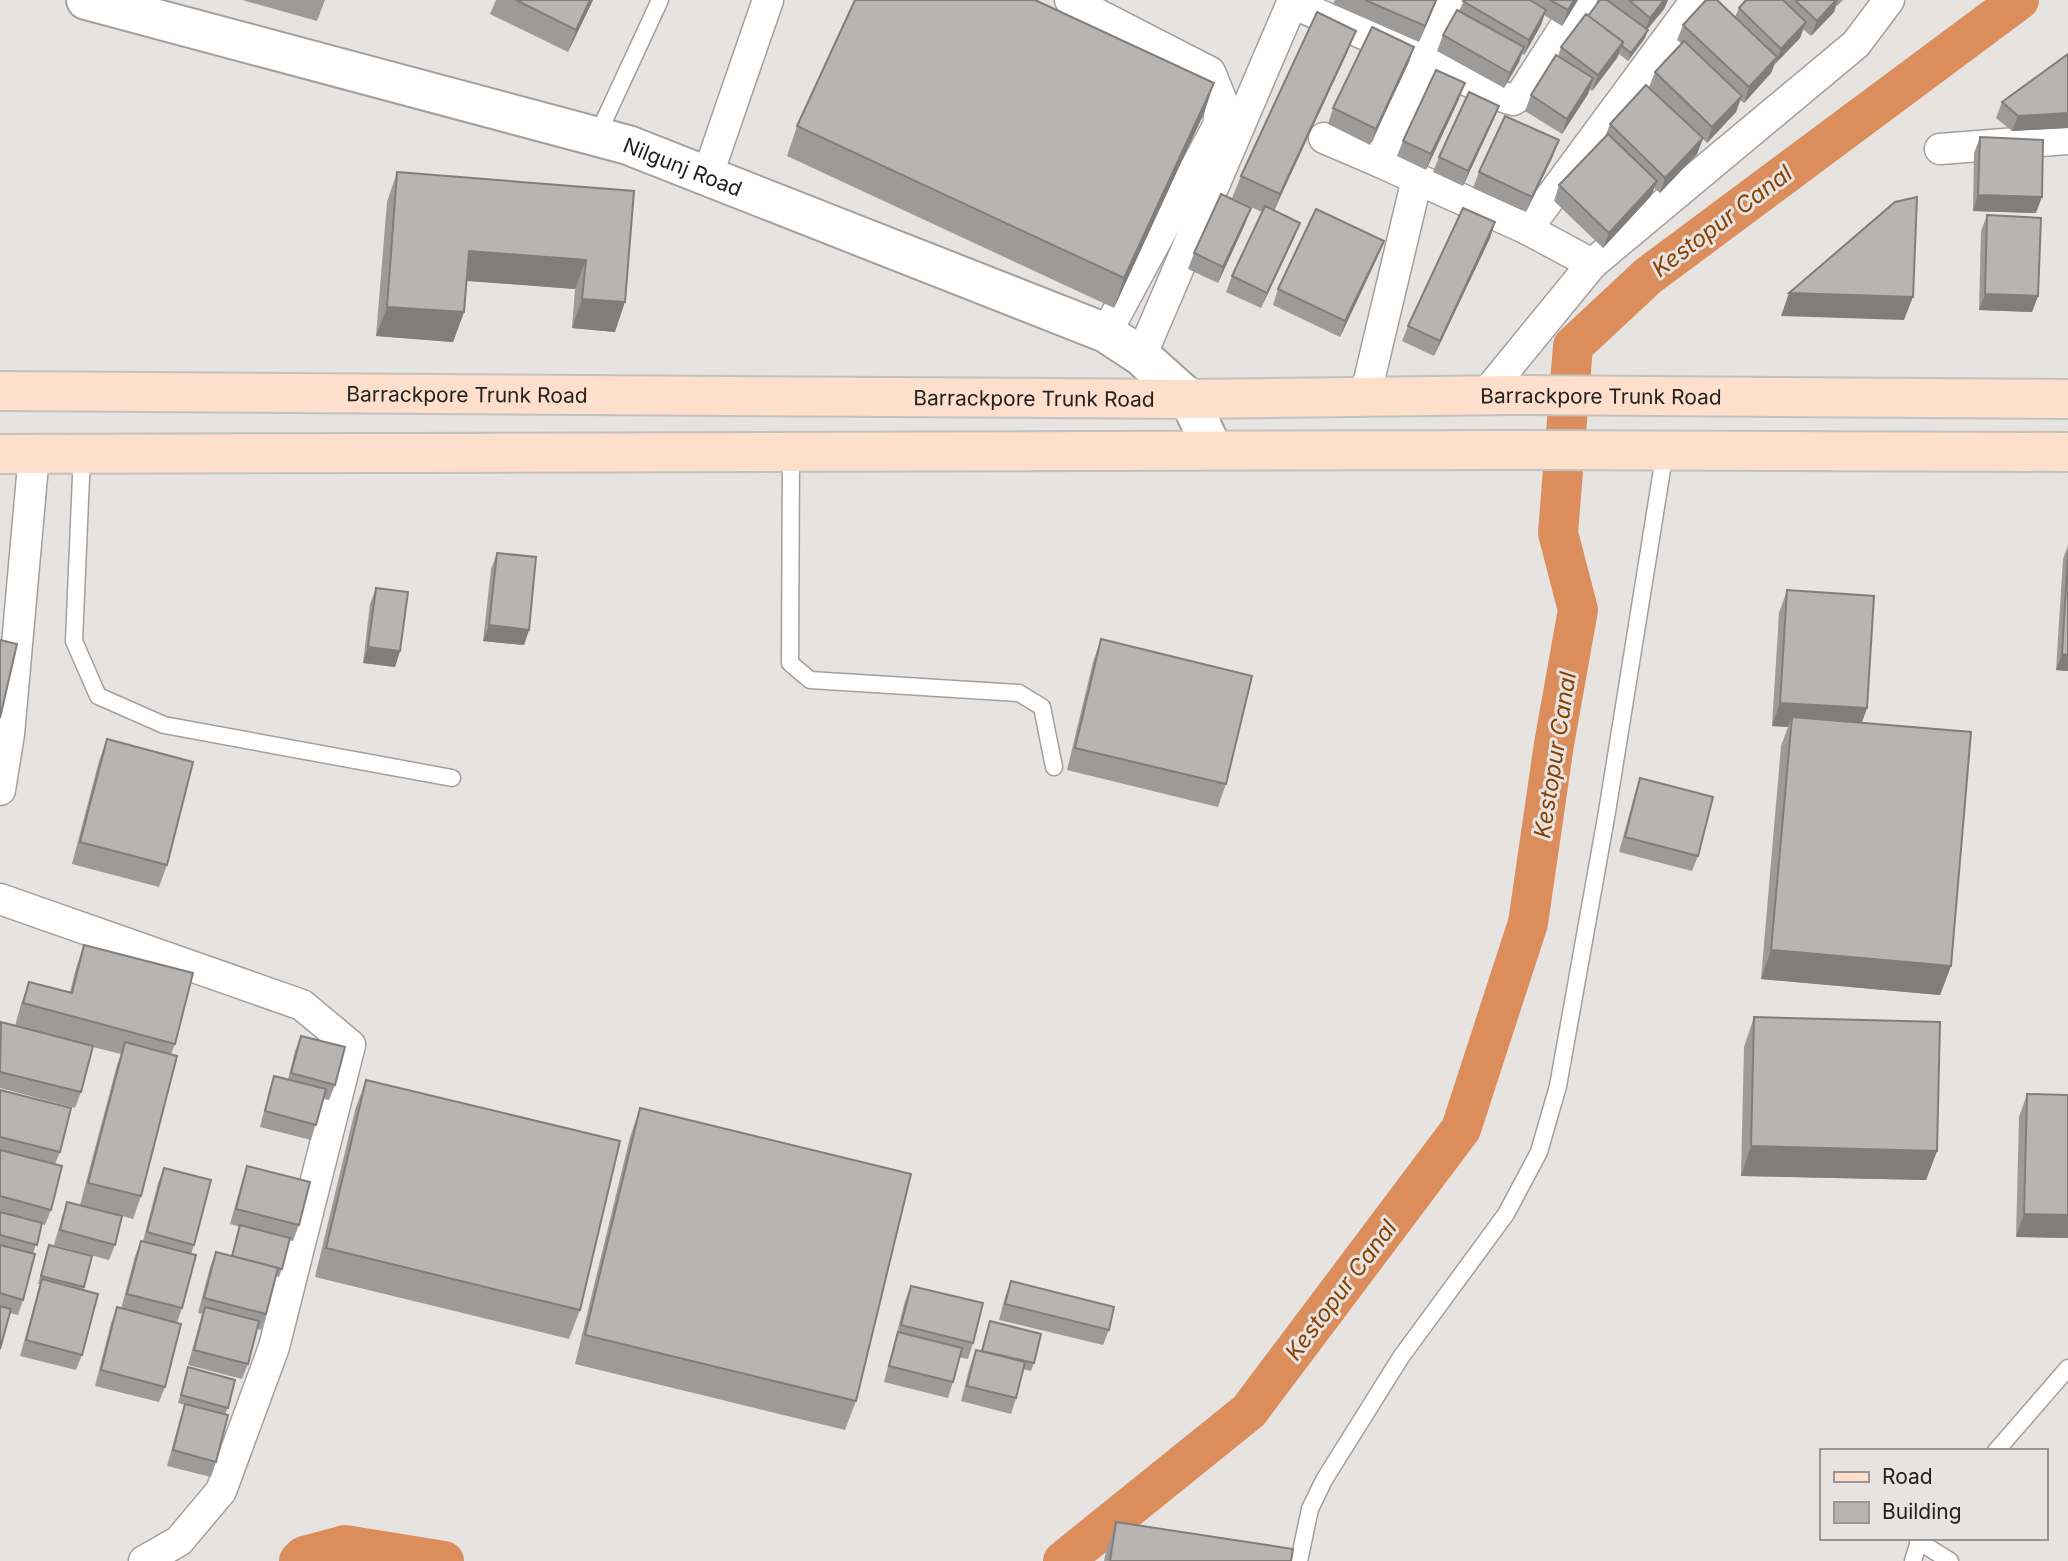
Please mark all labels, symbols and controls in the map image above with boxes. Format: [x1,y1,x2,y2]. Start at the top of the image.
street label: Nilgunj Road [620,132,746,201]
water label: Kestopur Canal [1646,159,1798,283]
street label: Barrackpore Trunk Road [346,381,588,407]
street label: Barrackpore Trunk Road [1480,382,1722,409]
street label: Barrackpore Trunk Road [913,385,1155,411]
water label: Kestopur Canal [1528,669,1582,840]
water label: Kestopur Canal [1279,1214,1403,1366]
legend [1820,1449,2047,1540]
text: Road [1882,1464,1933,1489]
text: Building [1882,1499,1962,1524]

